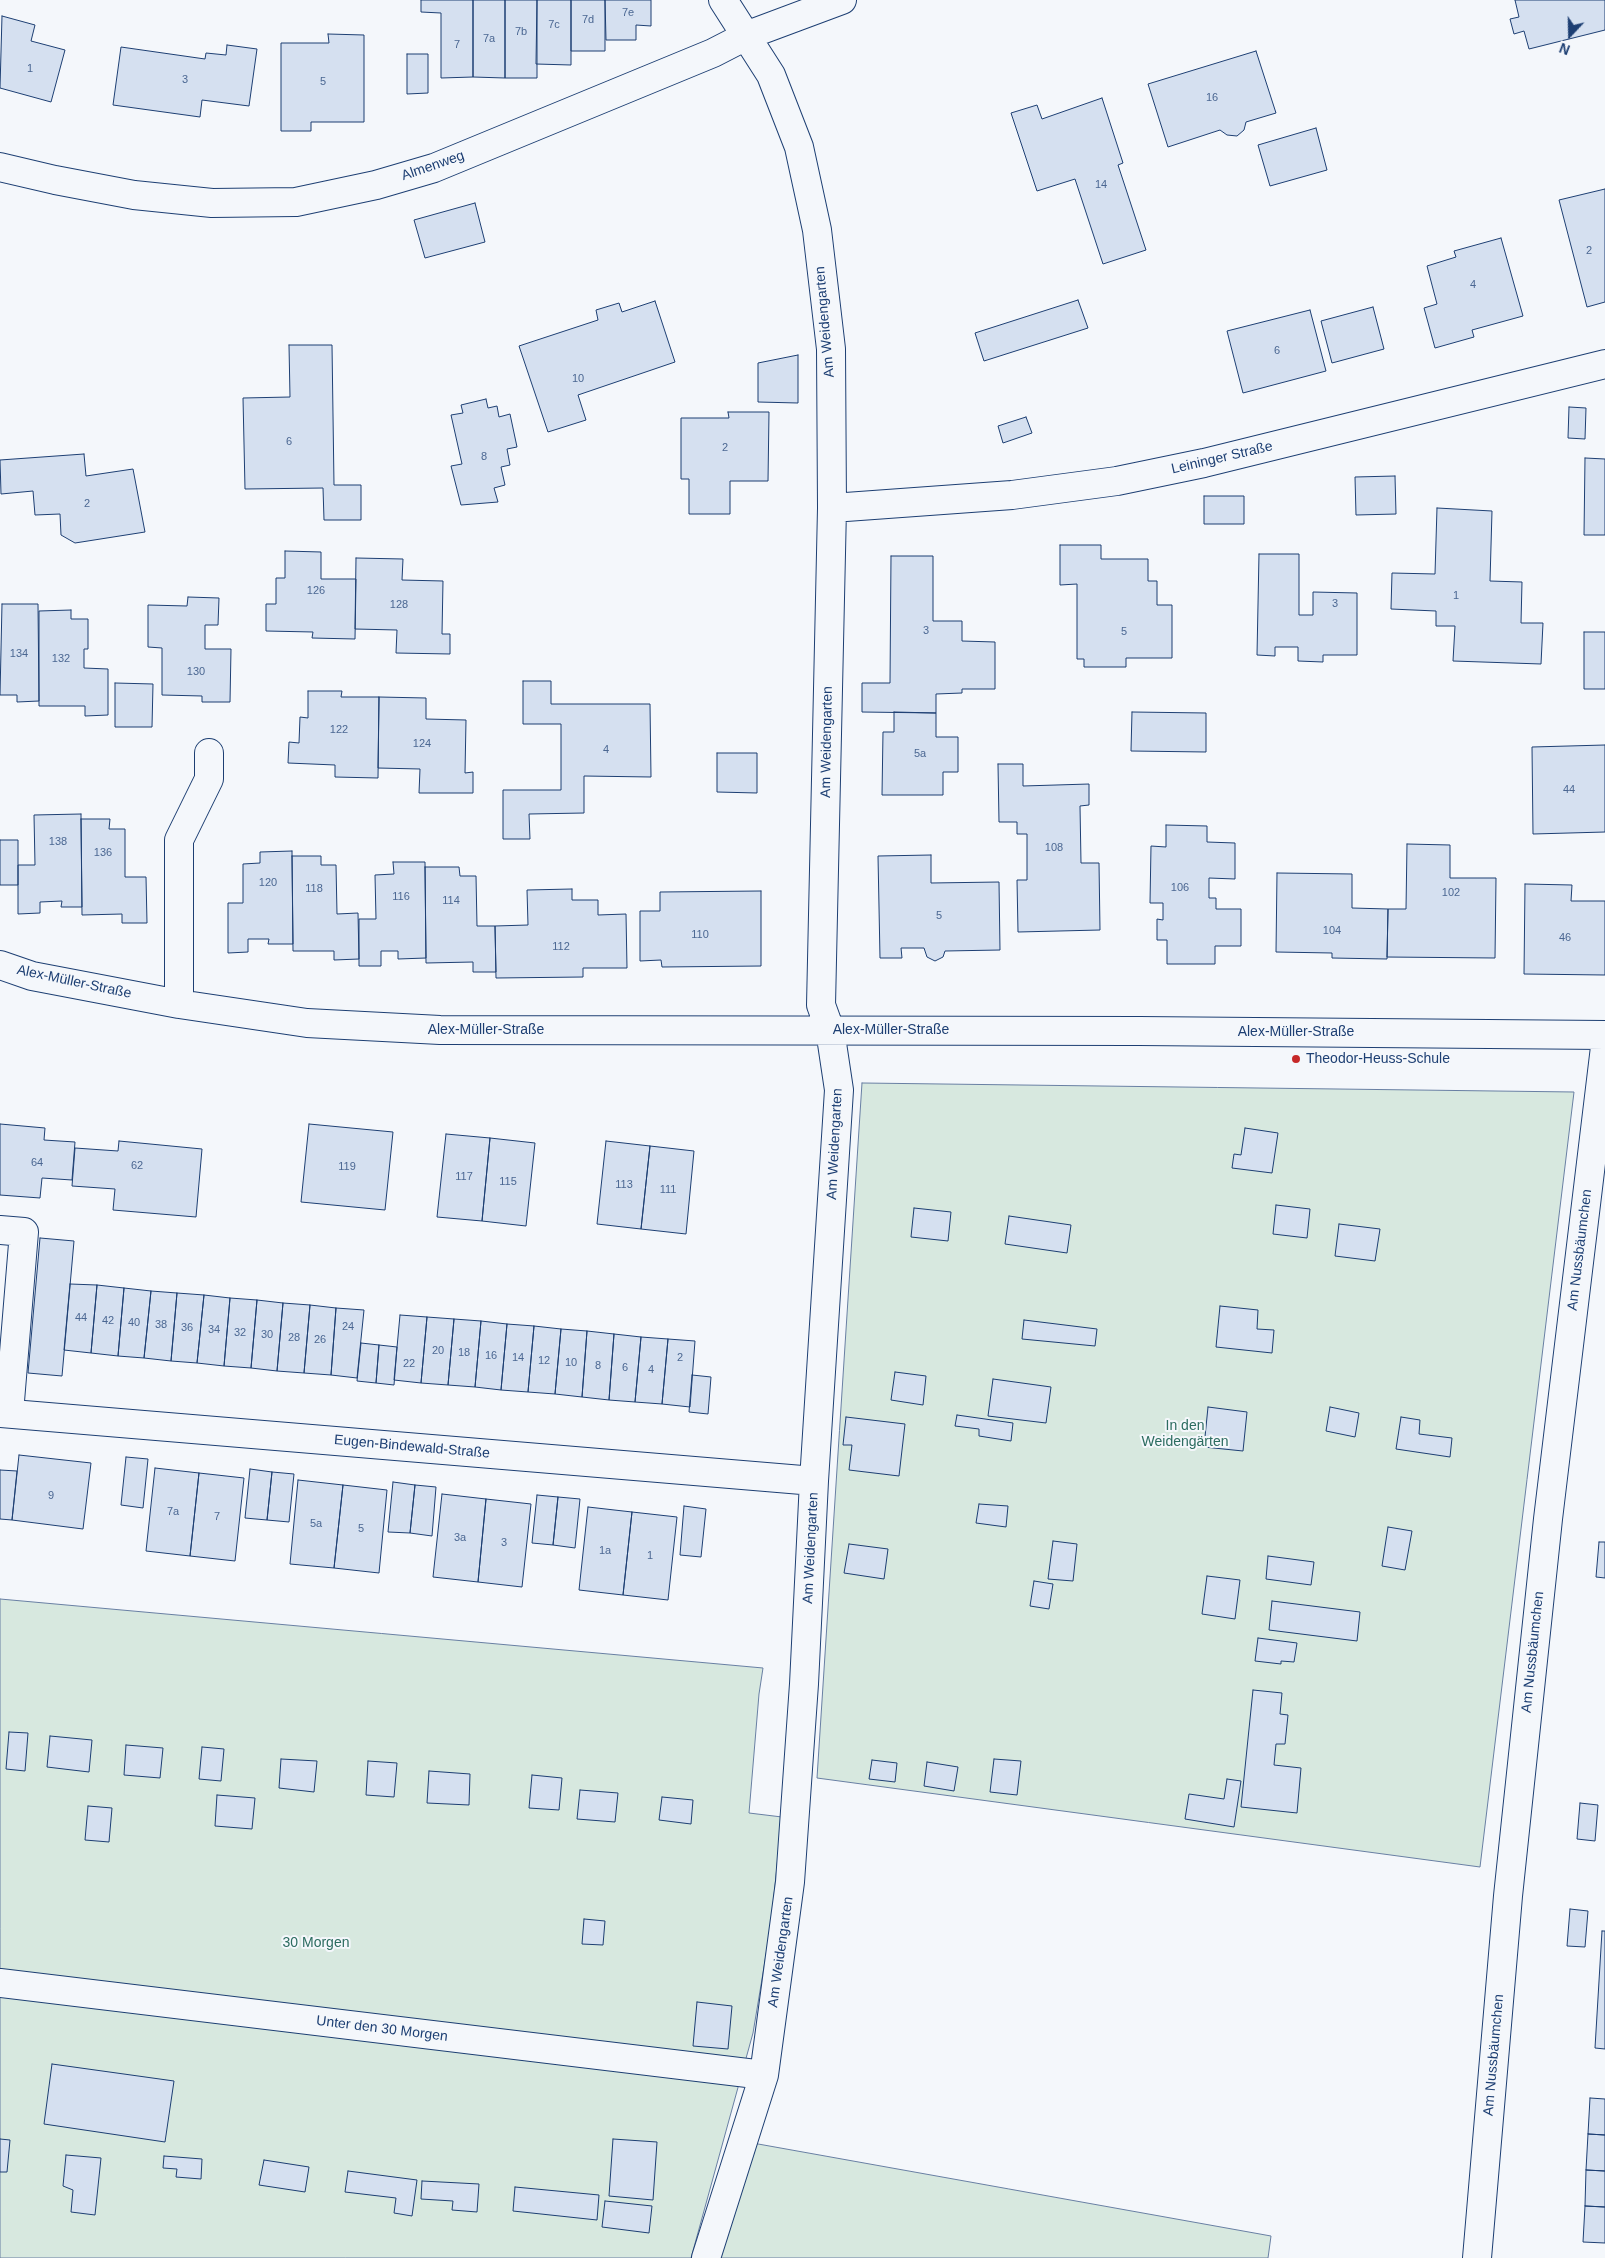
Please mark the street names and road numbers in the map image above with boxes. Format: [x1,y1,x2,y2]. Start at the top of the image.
street label: Almenweg [399,147,467,185]
street label: Am Weidengarten [812,266,838,378]
street label: Leininger Straße [1170,438,1274,478]
street label: Am Weidengarten [818,686,836,798]
street label: Alex-Müller-Straße [15,962,133,1002]
street label: Alex-Müller-Straße [428,1022,544,1038]
street label: Alex-Müller-Straße [833,1022,949,1038]
street label: Alex-Müller-Straße [1238,1024,1354,1040]
street label: Am Weidengarten [824,1088,846,1200]
street label: Am Nussbäumchen [1564,1188,1596,1312]
street label: Eugen-Bindewald-Straße [333,1432,491,1462]
street label: Am Weidengarten [800,1492,822,1604]
street label: Am Nussbäumchen [1518,1590,1548,1714]
street label: Am Weidengarten [765,1895,797,2009]
street label: Am Nussbäumchen [1480,1993,1508,2117]
street label: Unter den 30 Morgen [315,2013,449,2045]

